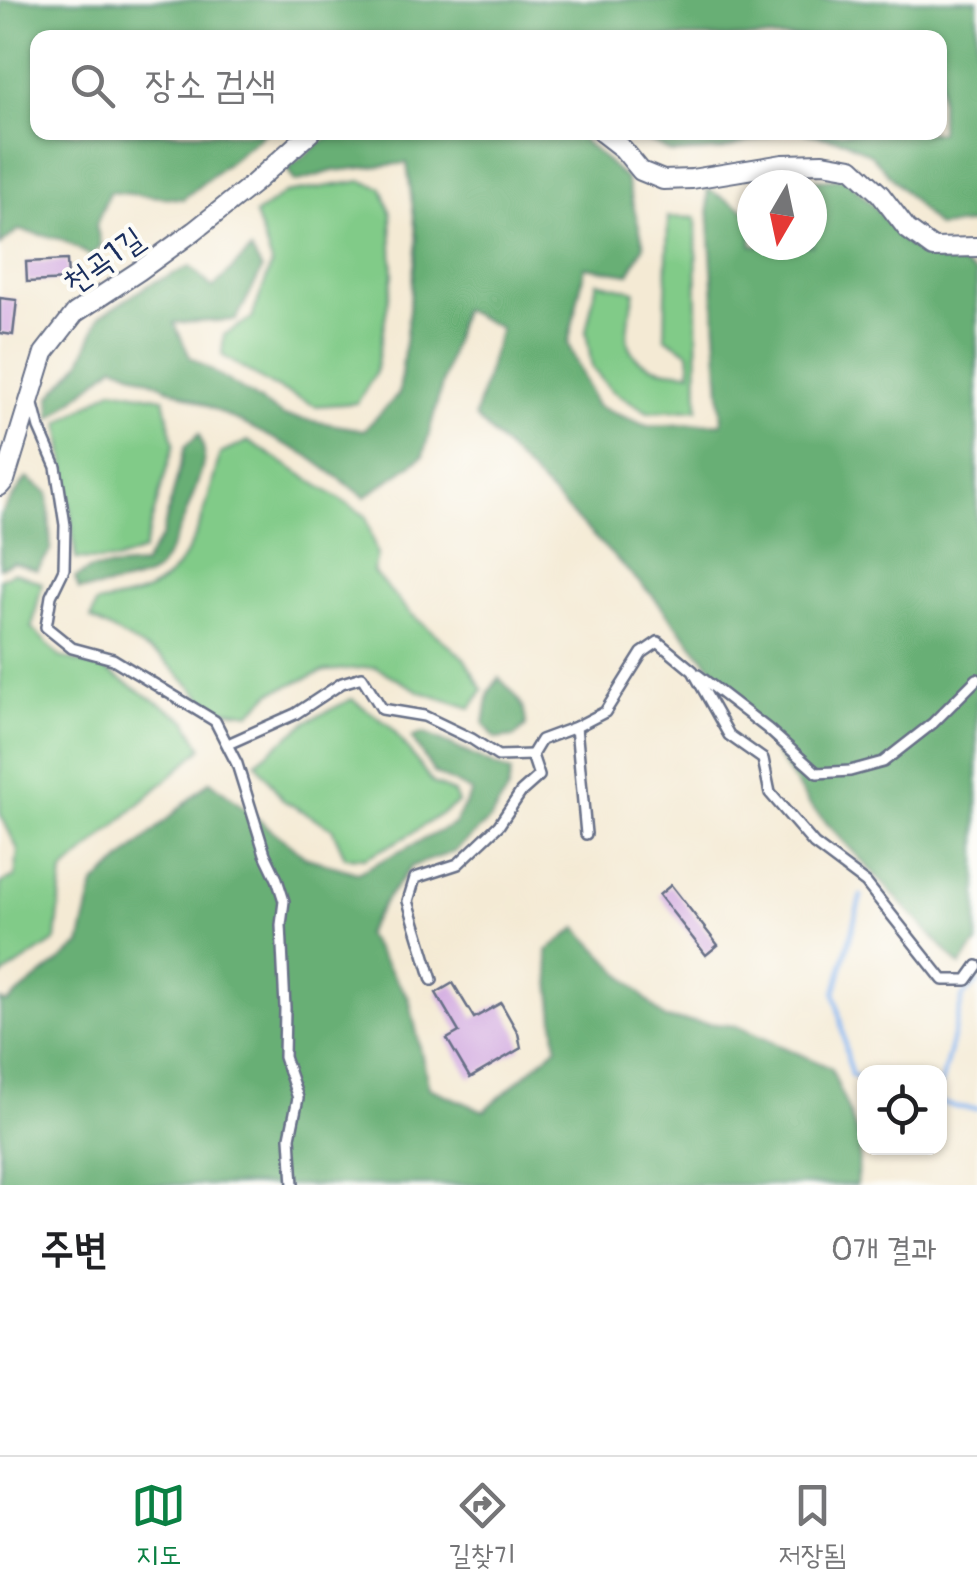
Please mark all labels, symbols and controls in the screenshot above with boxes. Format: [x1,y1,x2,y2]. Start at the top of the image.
search box [30,30,947,140]
icon: search [65,58,120,113]
text: 장소 검색 [145,61,276,109]
north arrow [737,170,827,260]
street label: 천곡1길 [55,219,152,303]
map controls [857,1065,947,1155]
button: locate [857,1065,947,1155]
text: 주변 [40,1224,108,1276]
text: 0개 결과 [831,1230,937,1270]
tab: 지도 [131,1478,186,1574]
tab: 길찾기 [448,1478,516,1574]
tab: 저장됨 [778,1478,846,1574]

